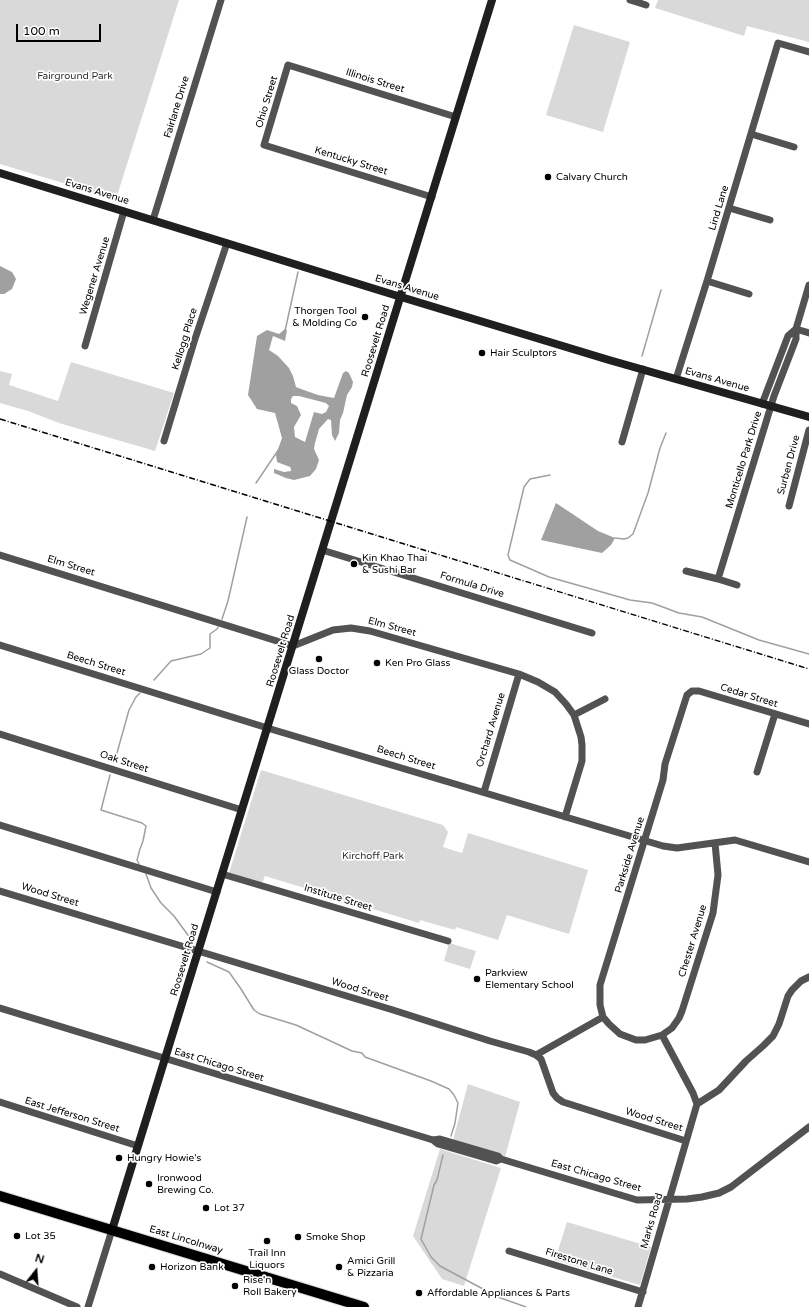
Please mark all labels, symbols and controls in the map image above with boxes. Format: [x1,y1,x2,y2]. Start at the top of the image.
scale bar [18,16,103,42]
text: 100 m [23,24,60,38]
street label: Illinois Street [344,66,406,96]
park label: Fairground Park [37,70,113,82]
street label: Fairlane Drive [162,74,192,140]
street label: Ohio Street [253,74,281,130]
street label: Kentucky Street [313,144,389,178]
place label: Calvary Church [556,171,628,183]
marker: Calvary Church [543,172,553,182]
street label: Evans Avenue [64,177,130,207]
street label: Lind Lane [706,184,732,232]
street label: Wegener Avenue [77,235,113,317]
street label: Evans Avenue [374,273,440,303]
street label: Roosevelt Road [359,304,393,378]
place label: Thorgen Tool & Molding Co [292,305,357,328]
street label: Kellogg Place [170,306,200,372]
marker: Thorgen Tool & Molding Co [360,312,370,322]
place label: Hair Sculptors [490,347,557,359]
marker: Hair Sculptors [477,348,487,358]
street label: Evans Avenue [683,365,751,395]
street label: Monticello Park Drive [723,410,765,510]
street label: Surben Drive [775,434,803,496]
place label: Kin Khao Thai & Sushi Bar [362,552,427,576]
street label: Elm Street [46,553,96,579]
marker: Kin Khao Thai & Sushi Bar [349,559,359,569]
street label: Formula Drive [439,570,505,600]
street label: Roosevelt Road [264,614,298,688]
street label: Elm Street [367,615,417,639]
street label: Beech Street [65,649,127,679]
marker: Glass Doctor [314,654,324,664]
place label: Ken Pro Glass [385,657,450,669]
marker: Ken Pro Glass [372,658,382,668]
place label: Glass Doctor [289,665,349,677]
street label: Cedar Street [719,682,779,710]
street label: Orchard Avenue [474,691,508,769]
street label: Beech Street [375,743,437,773]
street label: Oak Street [98,749,150,775]
street label: Parkside Avenue [613,815,647,895]
park label: Kirchoff Park [342,850,404,862]
street label: Wood Street [20,881,80,909]
street label: Institute Street [303,882,373,914]
street label: Chester Avenue [676,903,710,979]
street label: Roosevelt Road [168,923,202,997]
place label: Parkview Elementary School [485,967,574,990]
marker: Parkview Elementary School [472,974,482,984]
street label: Wood Street [330,976,390,1004]
street label: East Chicago Street [173,1046,265,1084]
street label: East Jefferson Street [23,1095,121,1135]
street label: Wood Street [624,1106,684,1134]
place label: Hungry Howie's [127,1152,201,1164]
marker: Hungry Howie's [114,1153,124,1163]
street label: East Chicago Street [550,1157,642,1195]
place label: Ironwood Brewing Co. [157,1172,214,1196]
marker: Ironwood Brewing Co. [144,1179,154,1189]
street label: Marks Road [638,1192,666,1250]
place label: Lot 37 [214,1202,245,1214]
marker: Lot 37 [201,1203,211,1213]
street label: East Lincolnway [148,1223,224,1257]
place label: Lot 35 [25,1230,56,1242]
marker: Lot 35 [12,1231,22,1241]
place label: Smoke Shop [306,1231,366,1243]
marker: Smoke Shop [293,1232,303,1242]
marker: Trail Inn Liquors [262,1236,272,1246]
street label: Firestone Lane [544,1246,614,1278]
place label: Trail Inn Liquors [248,1247,286,1270]
north arrow [16,1251,56,1291]
text: N [34,1252,46,1267]
place label: Amici Grill & Pizzaria [347,1255,395,1278]
place label: Horizon Bank [160,1261,224,1273]
marker: Horizon Bank [147,1262,157,1272]
marker: Amici Grill & Pizzaria [334,1262,344,1272]
place label: Rise'n Roll Bakery [243,1274,297,1298]
marker: Rise'n Roll Bakery [230,1281,240,1291]
place label: Affordable Appliances & Parts [427,1287,570,1299]
marker: Affordable Appliances & Parts [414,1288,424,1298]

